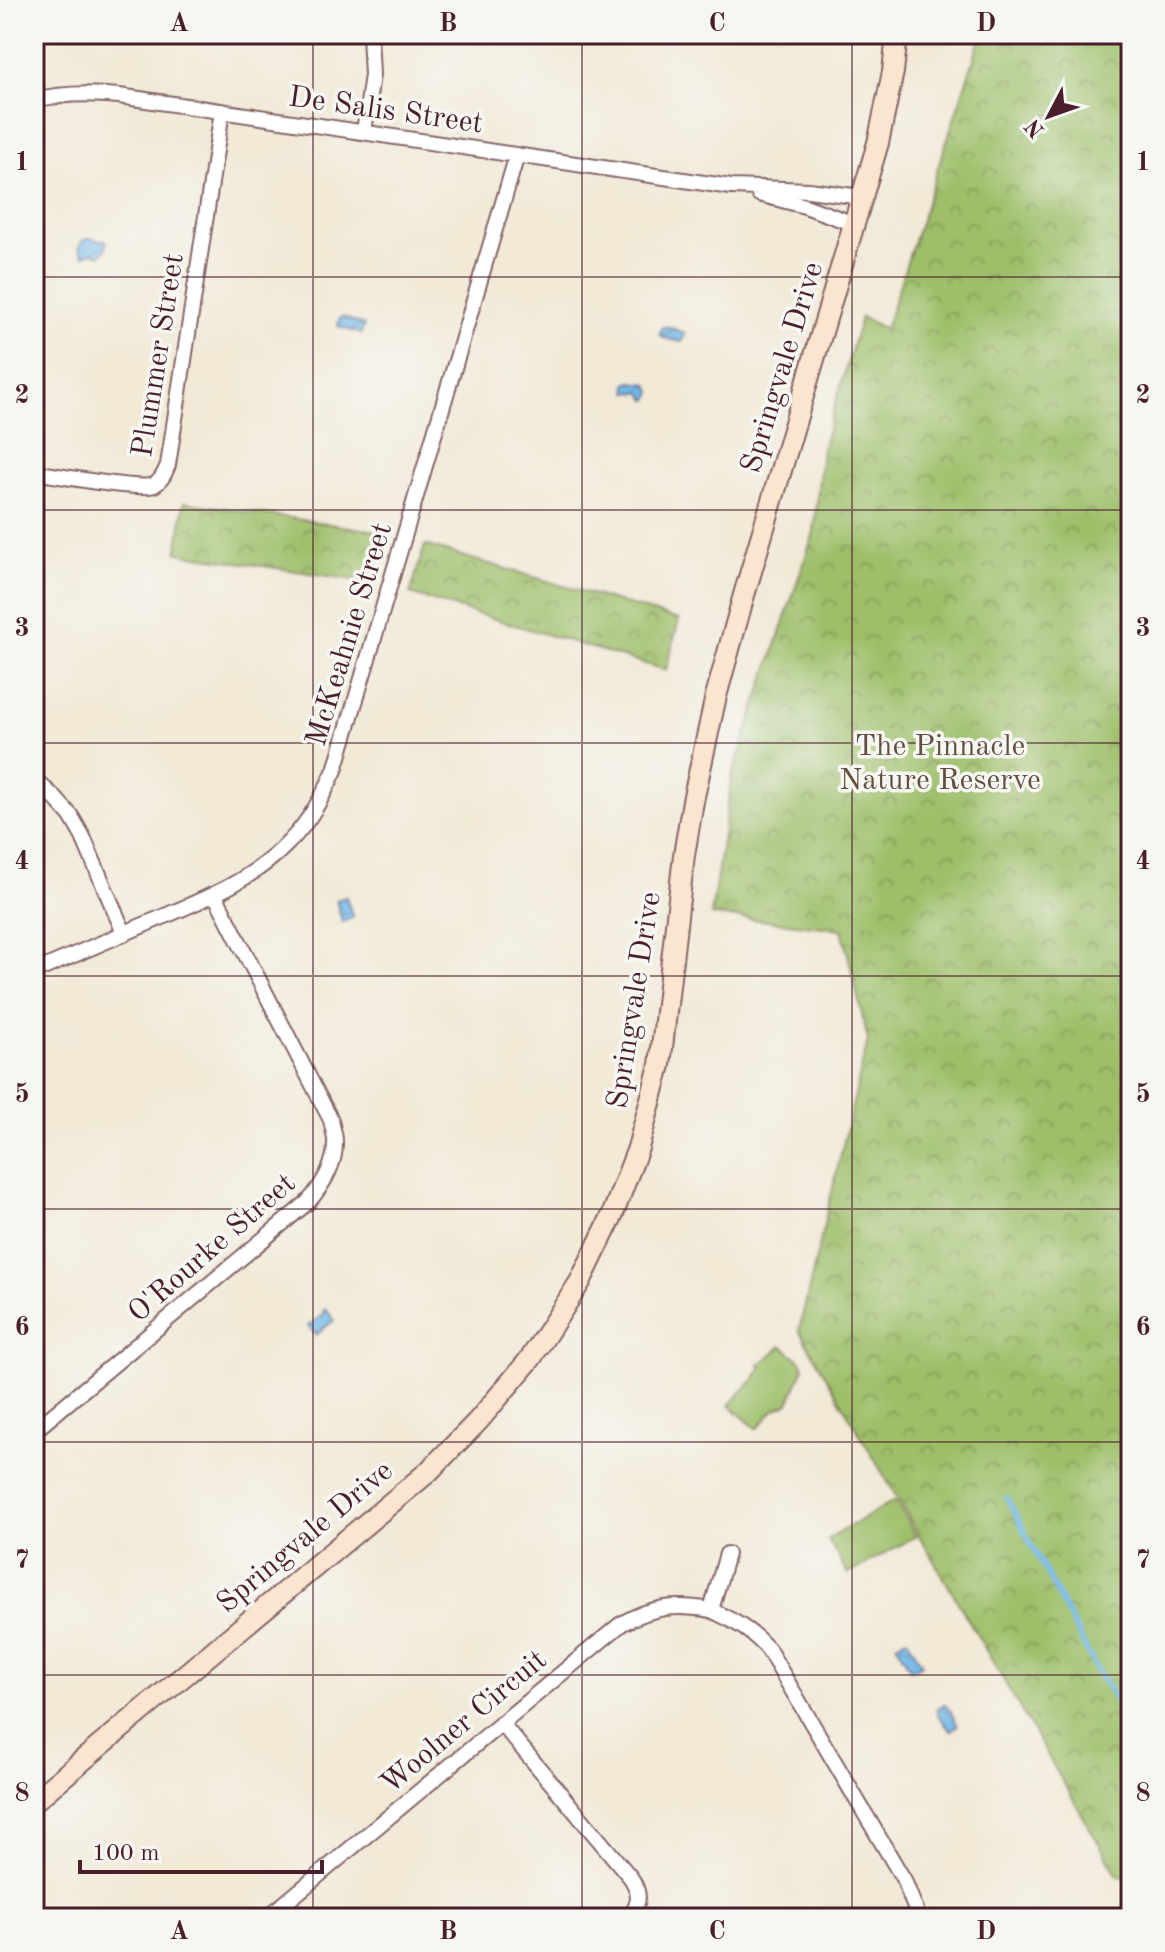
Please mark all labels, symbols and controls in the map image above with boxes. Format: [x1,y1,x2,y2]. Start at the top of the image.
text: A [169,11,189,37]
text: B [439,11,457,37]
text: C [708,11,726,37]
text: D [976,11,996,37]
north arrow [1009,76,1089,156]
street label: De Salis Street [287,82,485,139]
text: N [1021,114,1049,141]
text: 1 [14,150,30,176]
text: 1 [1135,150,1151,176]
street label: Plummer Street [128,251,190,459]
street label: Springvale Drive [737,258,829,477]
text: 2 [14,383,30,409]
text: 2 [1135,383,1151,409]
street label: McKeahnie Street [302,519,398,750]
text: 3 [14,616,30,642]
text: 3 [1135,616,1151,642]
park label: The Pinnacle Nature Reserve [839,732,1041,796]
text: 4 [14,849,30,875]
text: 4 [1135,849,1151,875]
street label: Springvale Drive [603,890,667,1111]
text: 5 [14,1082,30,1108]
text: 5 [1135,1082,1151,1108]
street label: O'Rourke Street [123,1168,301,1329]
text: 6 [14,1315,30,1341]
text: 6 [1135,1315,1151,1341]
street label: Springvale Drive [212,1456,399,1619]
text: 7 [14,1548,30,1574]
text: 7 [1135,1548,1151,1574]
street label: Woolner Circuit [376,1645,553,1800]
text: 8 [14,1781,30,1807]
text: 8 [1135,1781,1151,1807]
scale bar [80,1824,322,1874]
text: 100 m [92,1842,160,1866]
text: A [169,1919,189,1945]
text: B [439,1919,457,1945]
text: C [708,1919,726,1945]
text: D [976,1919,996,1945]

